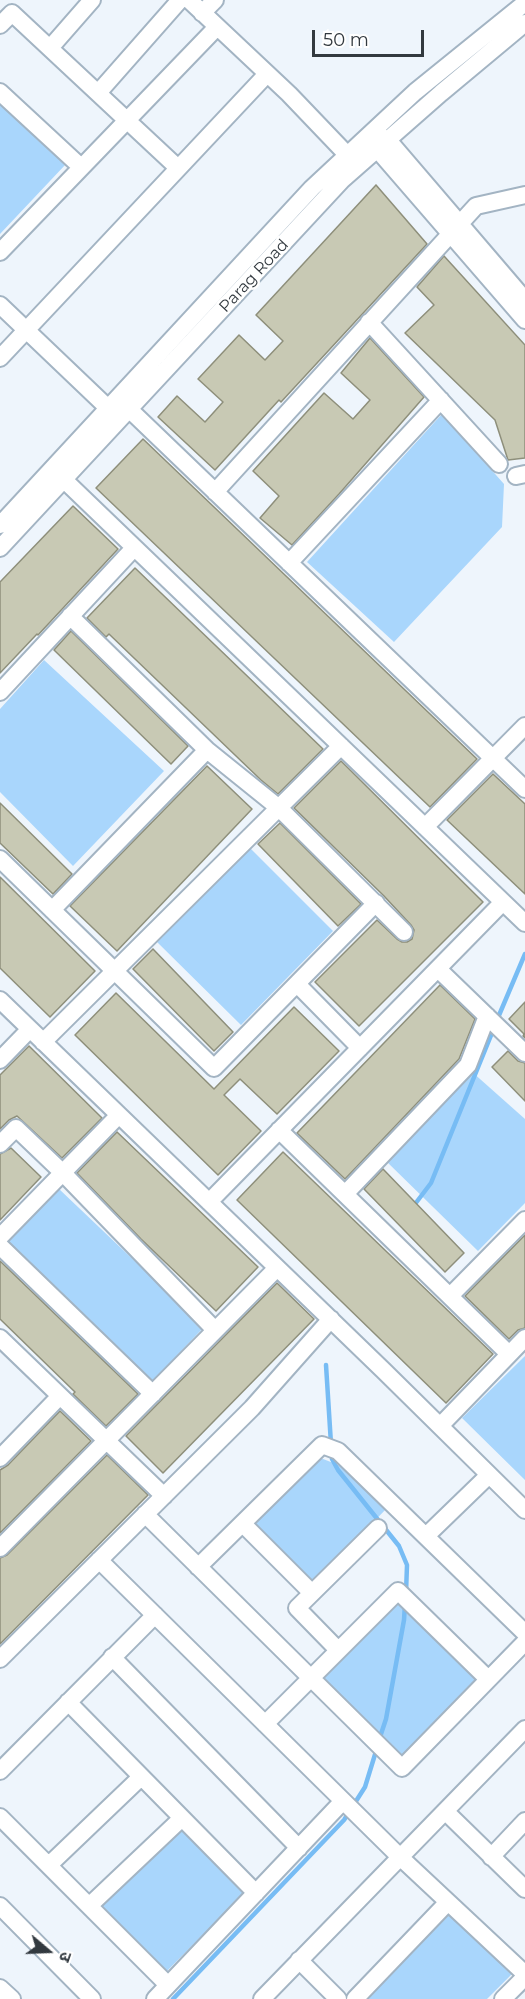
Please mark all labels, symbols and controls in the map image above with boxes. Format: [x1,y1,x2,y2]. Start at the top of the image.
scale bar [315,18,428,56]
text: 50 m [323,29,369,51]
street label: Parag Road [215,235,293,317]
north arrow [18,1921,78,1981]
text: उ [55,1949,76,1965]

